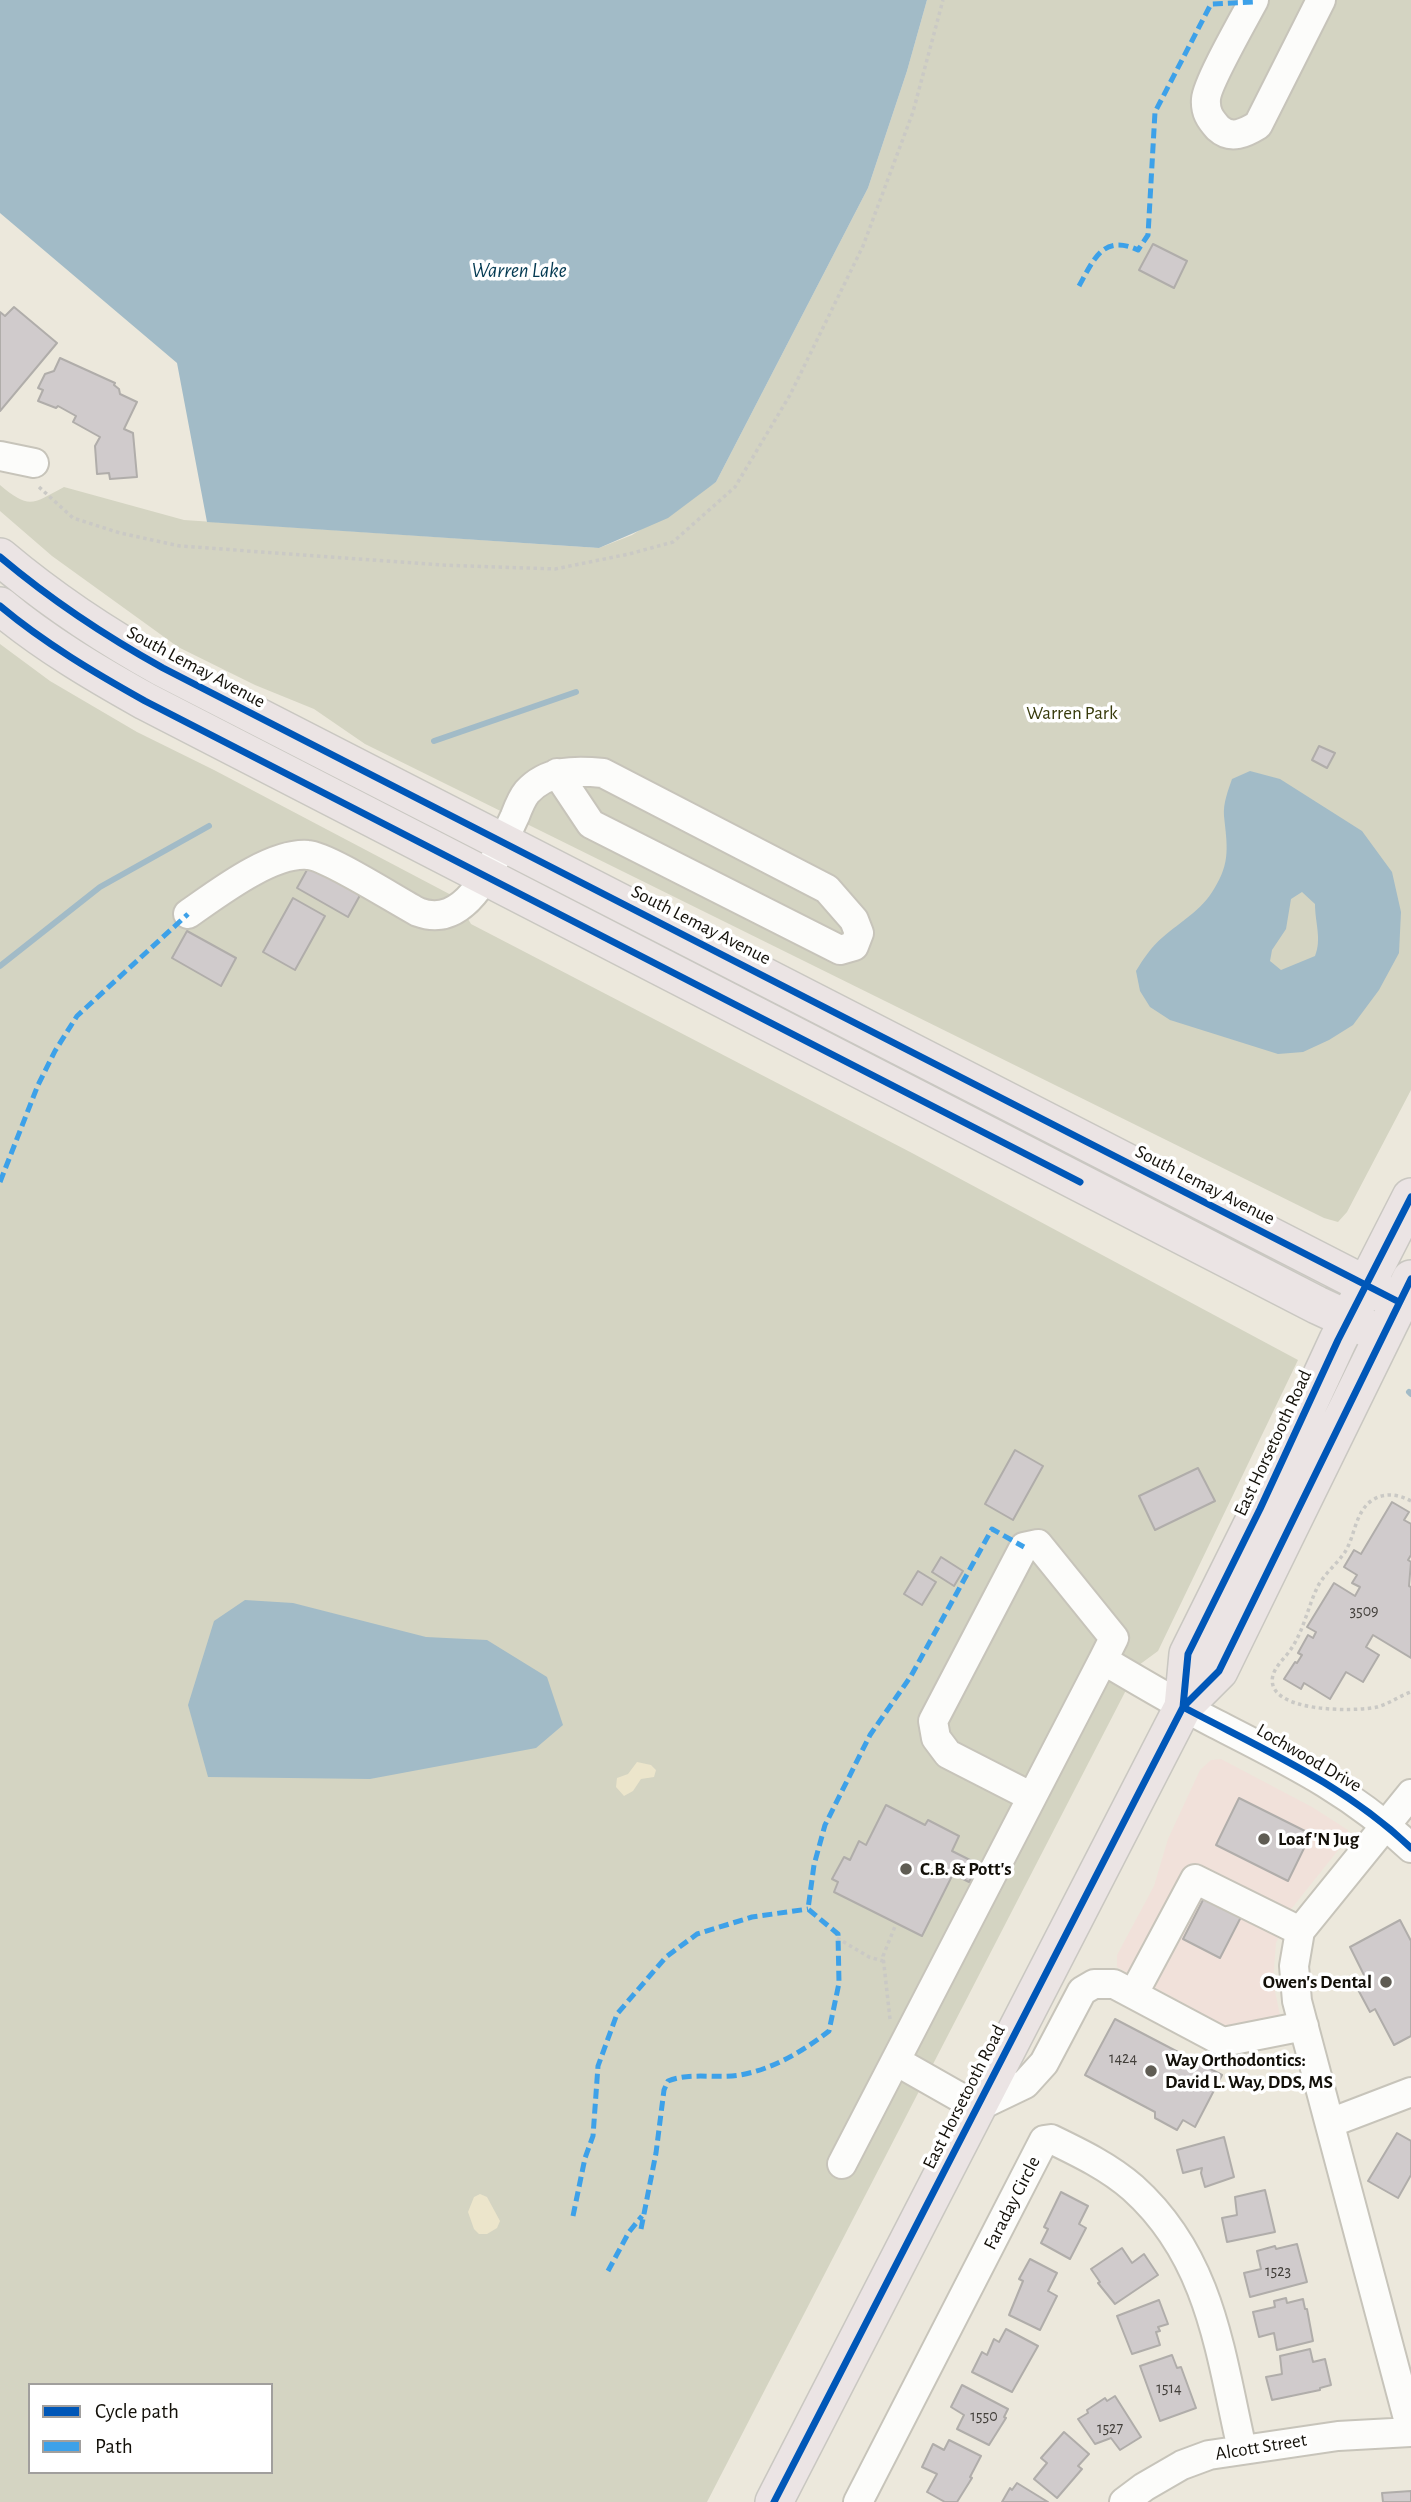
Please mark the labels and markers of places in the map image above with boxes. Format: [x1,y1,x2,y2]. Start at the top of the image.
place label: Loaf 'N Jug [1278,1828,1359,1850]
marker: Loaf 'N Jug [1256,1831,1272,1847]
place label: C.B. & Pott's [920,1858,1012,1880]
marker: C.B. & Pott's [898,1861,914,1877]
place label: Owen's Dental [1263,1971,1372,1993]
marker: Owen's Dental [1378,1974,1394,1990]
place label: Way Orthodontics: David L. Way, DDS, MS [1165,2049,1333,2093]
marker: Way Orthodontics: David L. Way, DDS, MS [1143,2063,1159,2079]

